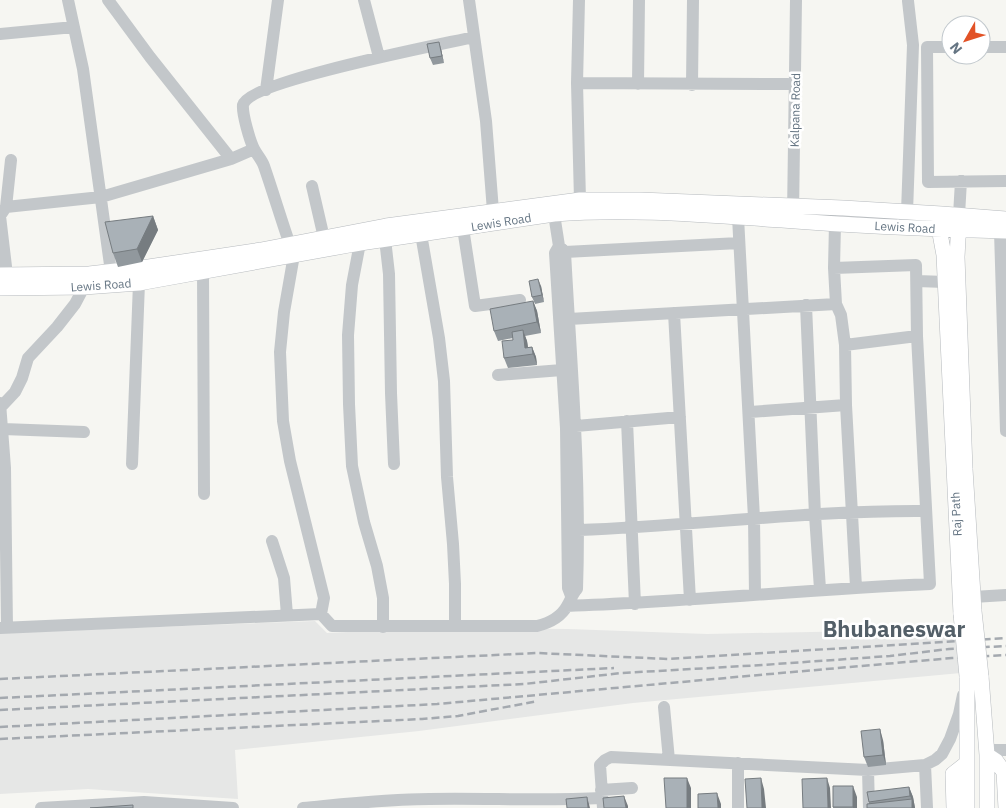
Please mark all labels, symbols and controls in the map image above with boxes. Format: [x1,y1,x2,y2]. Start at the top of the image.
north arrow [941,15,991,65]
text: N [946,39,966,58]
street label: Kalpana Road [787,73,803,147]
street label: Lewis Road [470,210,532,234]
street label: Lewis Road [874,218,936,236]
street label: Lewis Road [70,275,132,295]
street label: Raj Path [947,491,965,537]
district label: Bhubaneswar [823,614,965,643]

